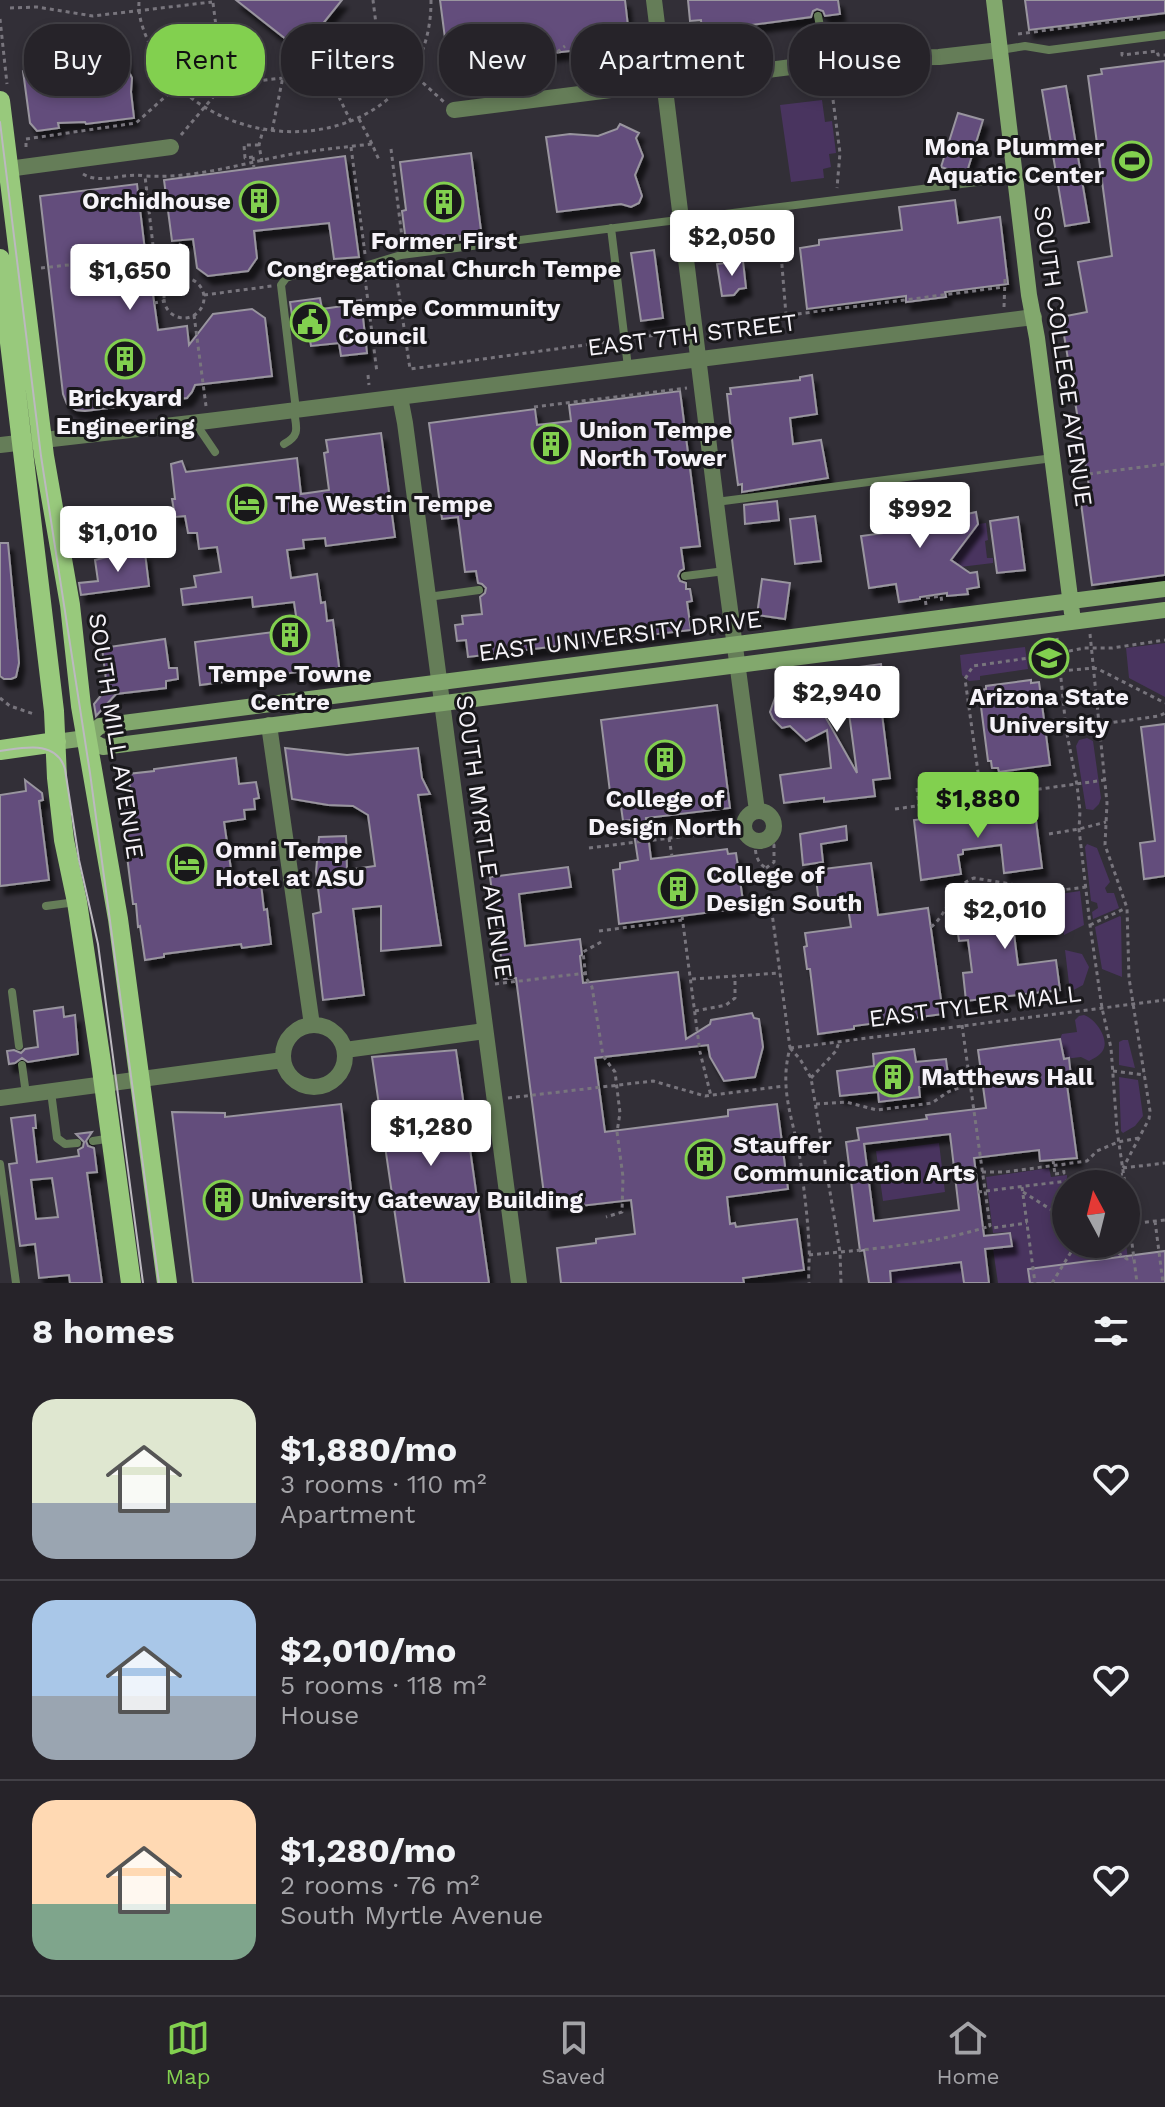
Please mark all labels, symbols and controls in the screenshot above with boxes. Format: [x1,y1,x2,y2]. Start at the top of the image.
chip: Buy [24,24,130,96]
chip: Rent [146,24,265,96]
chip: Filters [281,24,423,96]
chip: New [439,24,555,96]
chip: Apartment [571,24,773,96]
chip: House [789,24,930,96]
place label: Mona Plummer Aquatic Center [924,133,1105,189]
sports icon: Mona Plummer Aquatic Center [1111,140,1153,182]
building icon: Orchidhouse [238,180,280,222]
building icon: Former First Congregational Church Tempe [423,181,465,223]
place label: Orchidhouse [82,187,231,215]
street label: SOUTH COLLEGE AVENUE [1028,204,1098,508]
pin: $2,050 [667,210,797,278]
text: $2,050 [688,221,776,251]
place label: Former First Congregational Church Tempe [266,227,622,283]
pin: $1,650 [65,244,195,312]
text: $1,650 [88,255,172,285]
place label: Tempe Community Council [338,294,561,350]
public building icon: Tempe Community Council [289,301,331,343]
street label: EAST 7TH STREET [586,308,798,362]
building icon: Brickyard Engineering [104,338,146,380]
place label: Brickyard Engineering [56,384,195,440]
place label: Union Tempe North Tower [579,416,733,472]
building icon: Union Tempe North Tower [530,423,572,465]
pin: $992 [873,482,967,550]
hotel icon: The Westin Tempe [226,483,268,525]
place label: The Westin Tempe [275,490,493,518]
text: $992 [888,493,952,523]
pin: $1,010 [53,506,183,574]
text: $1,010 [78,517,158,547]
street label: EAST UNIVERSITY DRIVE [477,605,763,667]
street label: SOUTH MILL AVENUE [83,611,149,861]
building icon: Tempe Towne Centre [269,614,311,656]
school or university icon: Arizona State University [1028,637,1070,679]
place label: Tempe Towne Centre [208,660,372,716]
pin: $2,940 [772,666,902,734]
text: $2,940 [792,677,882,707]
place label: Arizona State University [969,683,1129,739]
street label: SOUTH MYRTLE AVENUE [450,693,518,981]
building icon: College of Design North [644,739,686,781]
pin: $1,880 [913,772,1043,840]
text: $1,880 [936,783,1020,813]
place label: College of Design North [588,785,742,841]
place label: Omni Tempe Hotel at ASU [215,836,365,892]
hotel icon: Omni Tempe Hotel at ASU [166,843,208,885]
place label: College of Design South [706,861,862,917]
building icon: College of Design South [657,868,699,910]
pin: $2,010 [940,883,1070,951]
text: $2,010 [963,894,1047,924]
street label: EAST TYLER MALL [867,979,1083,1033]
building icon: Matthews Hall [872,1056,914,1098]
place label: Matthews Hall [921,1063,1094,1091]
pin: $1,280 [366,1100,496,1168]
text: $1,280 [389,1111,473,1141]
place label: Stauffer Communication Arts [733,1131,975,1187]
building icon: Stauffer Communication Arts [684,1138,726,1180]
north arrow [1052,1170,1140,1258]
map controls [1052,1170,1140,1258]
building icon: University Gateway Building [202,1179,244,1221]
place label: University Gateway Building [251,1186,583,1214]
icon: filters [1089,1309,1133,1353]
text: 8 homes [32,1311,174,1351]
text: $1,880/mo [280,1429,457,1469]
icon: home [96,1431,192,1527]
icon: heart [1089,1457,1133,1501]
text: 3 rooms · 110 m² [280,1469,487,1499]
text: Apartment [280,1499,416,1529]
text: $2,010/mo [280,1630,456,1670]
icon: home [96,1632,192,1728]
icon: heart [1089,1658,1133,1702]
text: 5 rooms · 118 m² [280,1670,486,1700]
text: House [280,1700,359,1730]
text: $1,280/mo [280,1830,456,1870]
icon: home [96,1832,192,1928]
icon: heart [1089,1858,1133,1902]
text: 2 rooms · 76 m² [280,1870,479,1900]
text: South Myrtle Avenue [280,1900,543,1930]
tab: Map [166,2016,210,2089]
tab: Saved [542,2016,605,2089]
tab: Home [937,2016,999,2089]

